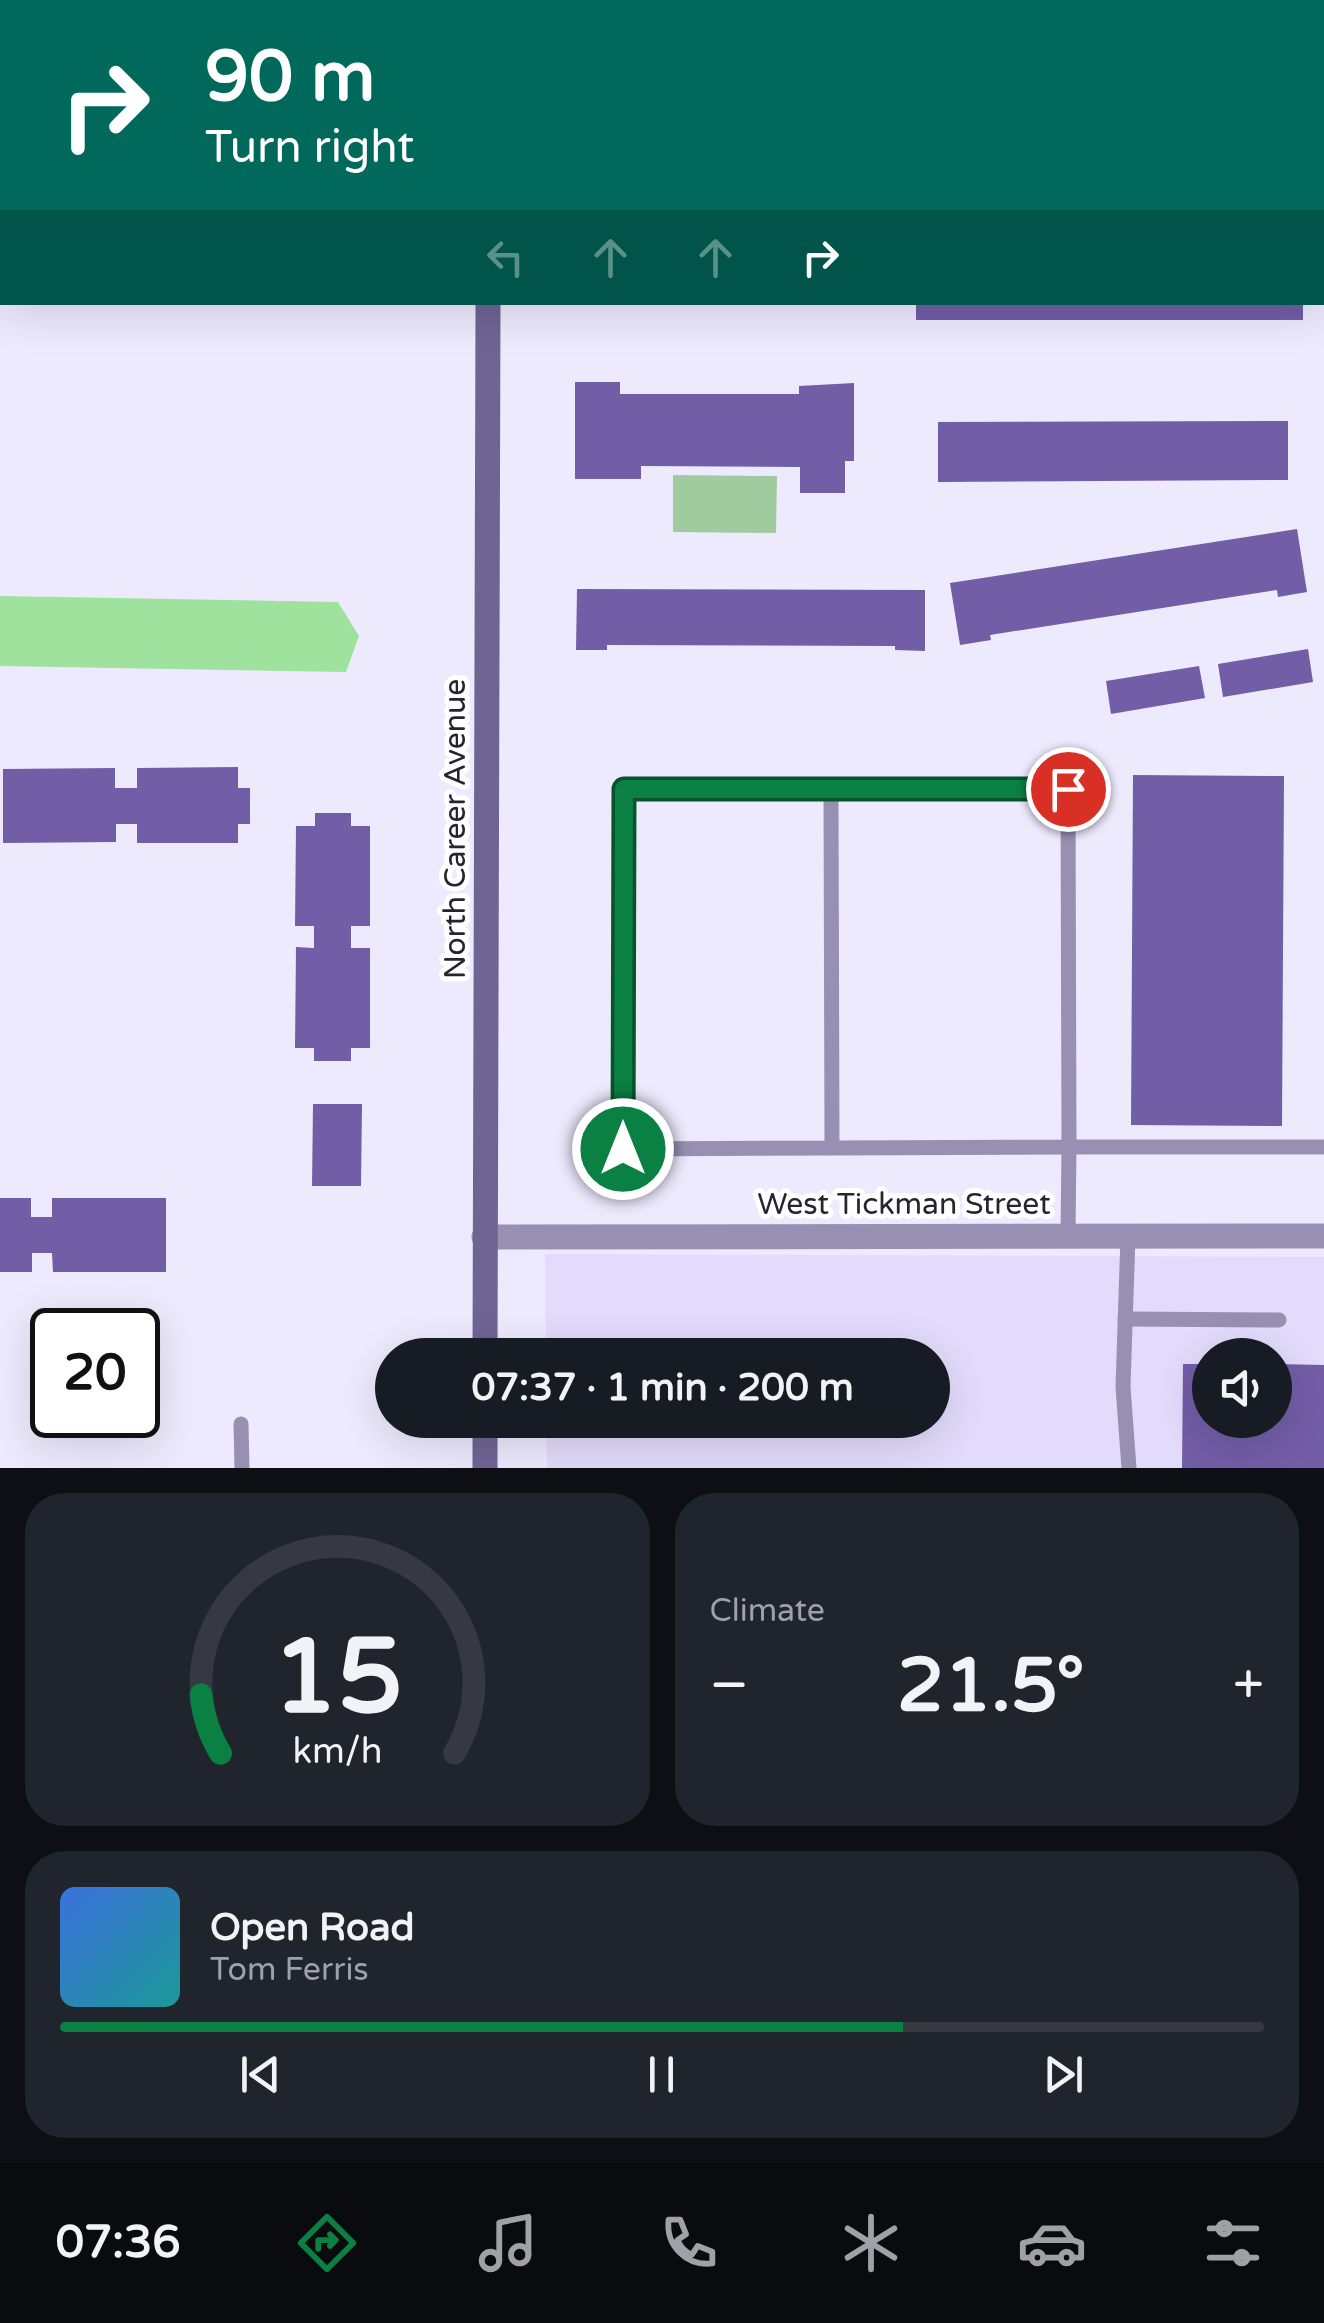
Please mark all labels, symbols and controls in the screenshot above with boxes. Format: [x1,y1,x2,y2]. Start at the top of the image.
text: 90 m [205,36,375,120]
icon: right [40,40,170,170]
text: Turn right [205,121,414,175]
icon: left [478,230,533,285]
icon: ahead [583,230,638,285]
icon: ahead [688,230,743,285]
icon: right [793,230,848,285]
street label: North Career Avenue [437,679,474,979]
pin [1026,747,1111,832]
icon: arrive [1041,762,1096,817]
position arrow [571,1097,675,1201]
street label: West Tickman Street [757,1186,1051,1223]
speed limit sign: 20 [30,1308,160,1438]
map controls [1192,1338,1292,1438]
button: sound [1192,1338,1292,1438]
text: 07:37 · 1 min · 200 m [471,1365,854,1411]
text: Climate [710,1592,825,1630]
text: 15 [272,1616,403,1741]
text: 21.5° [897,1641,1085,1731]
text: − [710,1653,749,1719]
text: + [1233,1653,1264,1719]
text: km/h [292,1730,382,1773]
text: Open Road [210,1905,415,1951]
text: Tom Ferris [210,1951,369,1989]
icon: previous [233,2047,288,2102]
icon: pause [634,2047,689,2102]
icon: next [1036,2047,1091,2102]
icon: directions [292,2208,362,2278]
icon: music [473,2208,543,2278]
icon: phone [654,2208,724,2278]
icon: climate [836,2208,906,2278]
icon: car [1017,2208,1087,2278]
icon: filters [1198,2208,1268,2278]
text: 07:36 [56,2216,180,2270]

